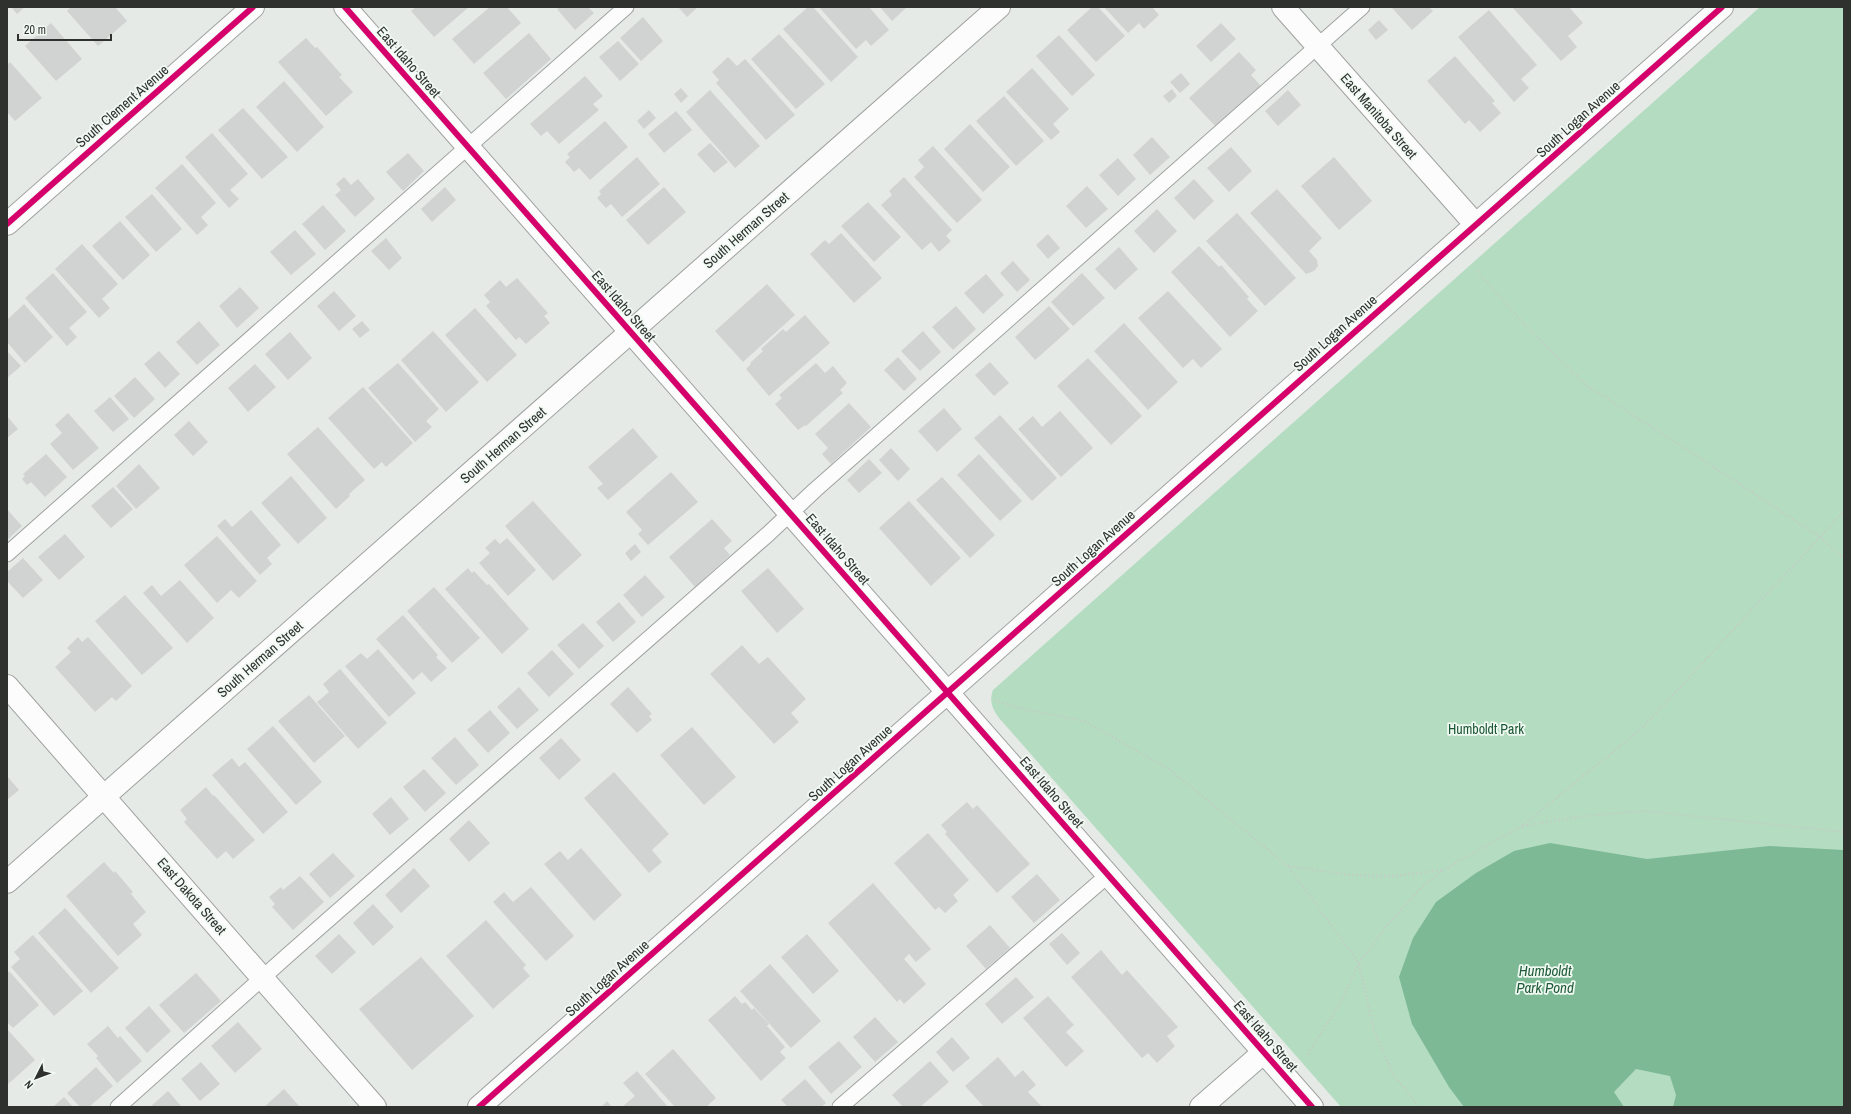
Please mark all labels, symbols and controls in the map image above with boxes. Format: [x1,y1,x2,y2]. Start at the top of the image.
scale bar [18,16,111,42]
text: 20 m [24,22,46,38]
street label: East Idaho Street [373,23,445,101]
street label: South Clement Avenue [72,61,172,151]
street label: East Manitoba Street [1337,69,1421,163]
street label: South Logan Avenue [1532,77,1624,161]
street label: South Herman Street [699,188,793,272]
street label: East Idaho Street [588,267,660,345]
street label: South Logan Avenue [1289,291,1381,375]
street label: South Herman Street [456,403,550,487]
street label: South Logan Avenue [1047,506,1139,590]
street label: East Idaho Street [802,510,874,588]
street label: South Herman Street [213,617,307,701]
park label: Humboldt Park [1448,720,1524,738]
street label: South Logan Avenue [804,721,896,805]
street label: East Idaho Street [1016,753,1088,831]
street label: East Dakota Street [154,854,230,938]
street label: South Logan Avenue [561,936,653,1020]
water label: Humboldt Park Pond [1516,960,1574,998]
street label: East Idaho Street [1230,997,1302,1075]
north arrow [16,1058,56,1098]
text: N [21,1078,36,1092]

